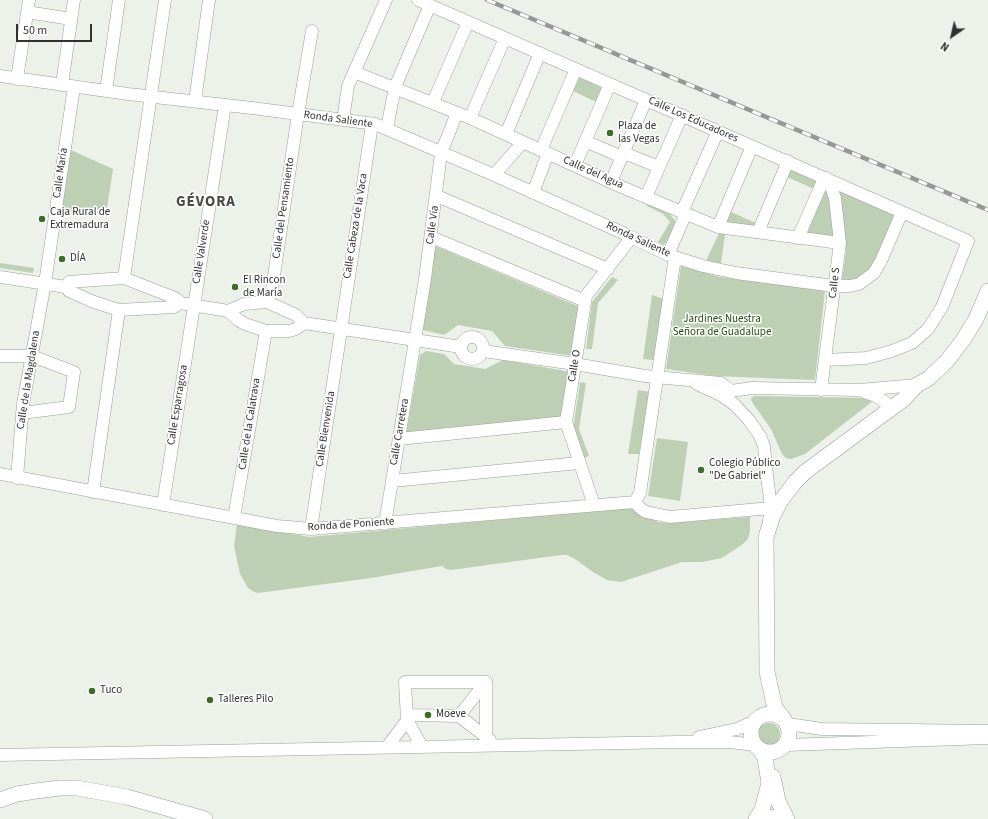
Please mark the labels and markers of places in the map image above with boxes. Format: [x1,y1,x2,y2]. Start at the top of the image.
place label: Plaza de las Vegas [618,120,660,146]
marker: Plaza de las Vegas [605,128,615,138]
place label: Caja Rural de Extremadura [50,206,110,232]
marker: Caja Rural de Extremadura [37,214,47,224]
place label: DÍA [70,252,86,266]
marker: DÍA [57,254,67,264]
place label: El Rincon de María [243,274,286,300]
marker: El Rincon de María [230,282,240,292]
place label: Colegio Público "De Gabriel" [709,457,780,483]
marker: Colegio Público "De Gabriel" [696,465,706,475]
place label: Tuco [100,684,122,698]
marker: Tuco [87,686,97,696]
place label: Talleres Pilo [218,693,273,707]
marker: Talleres Pilo [205,695,215,705]
place label: Moeve [436,708,466,722]
marker: Moeve [423,710,433,720]

